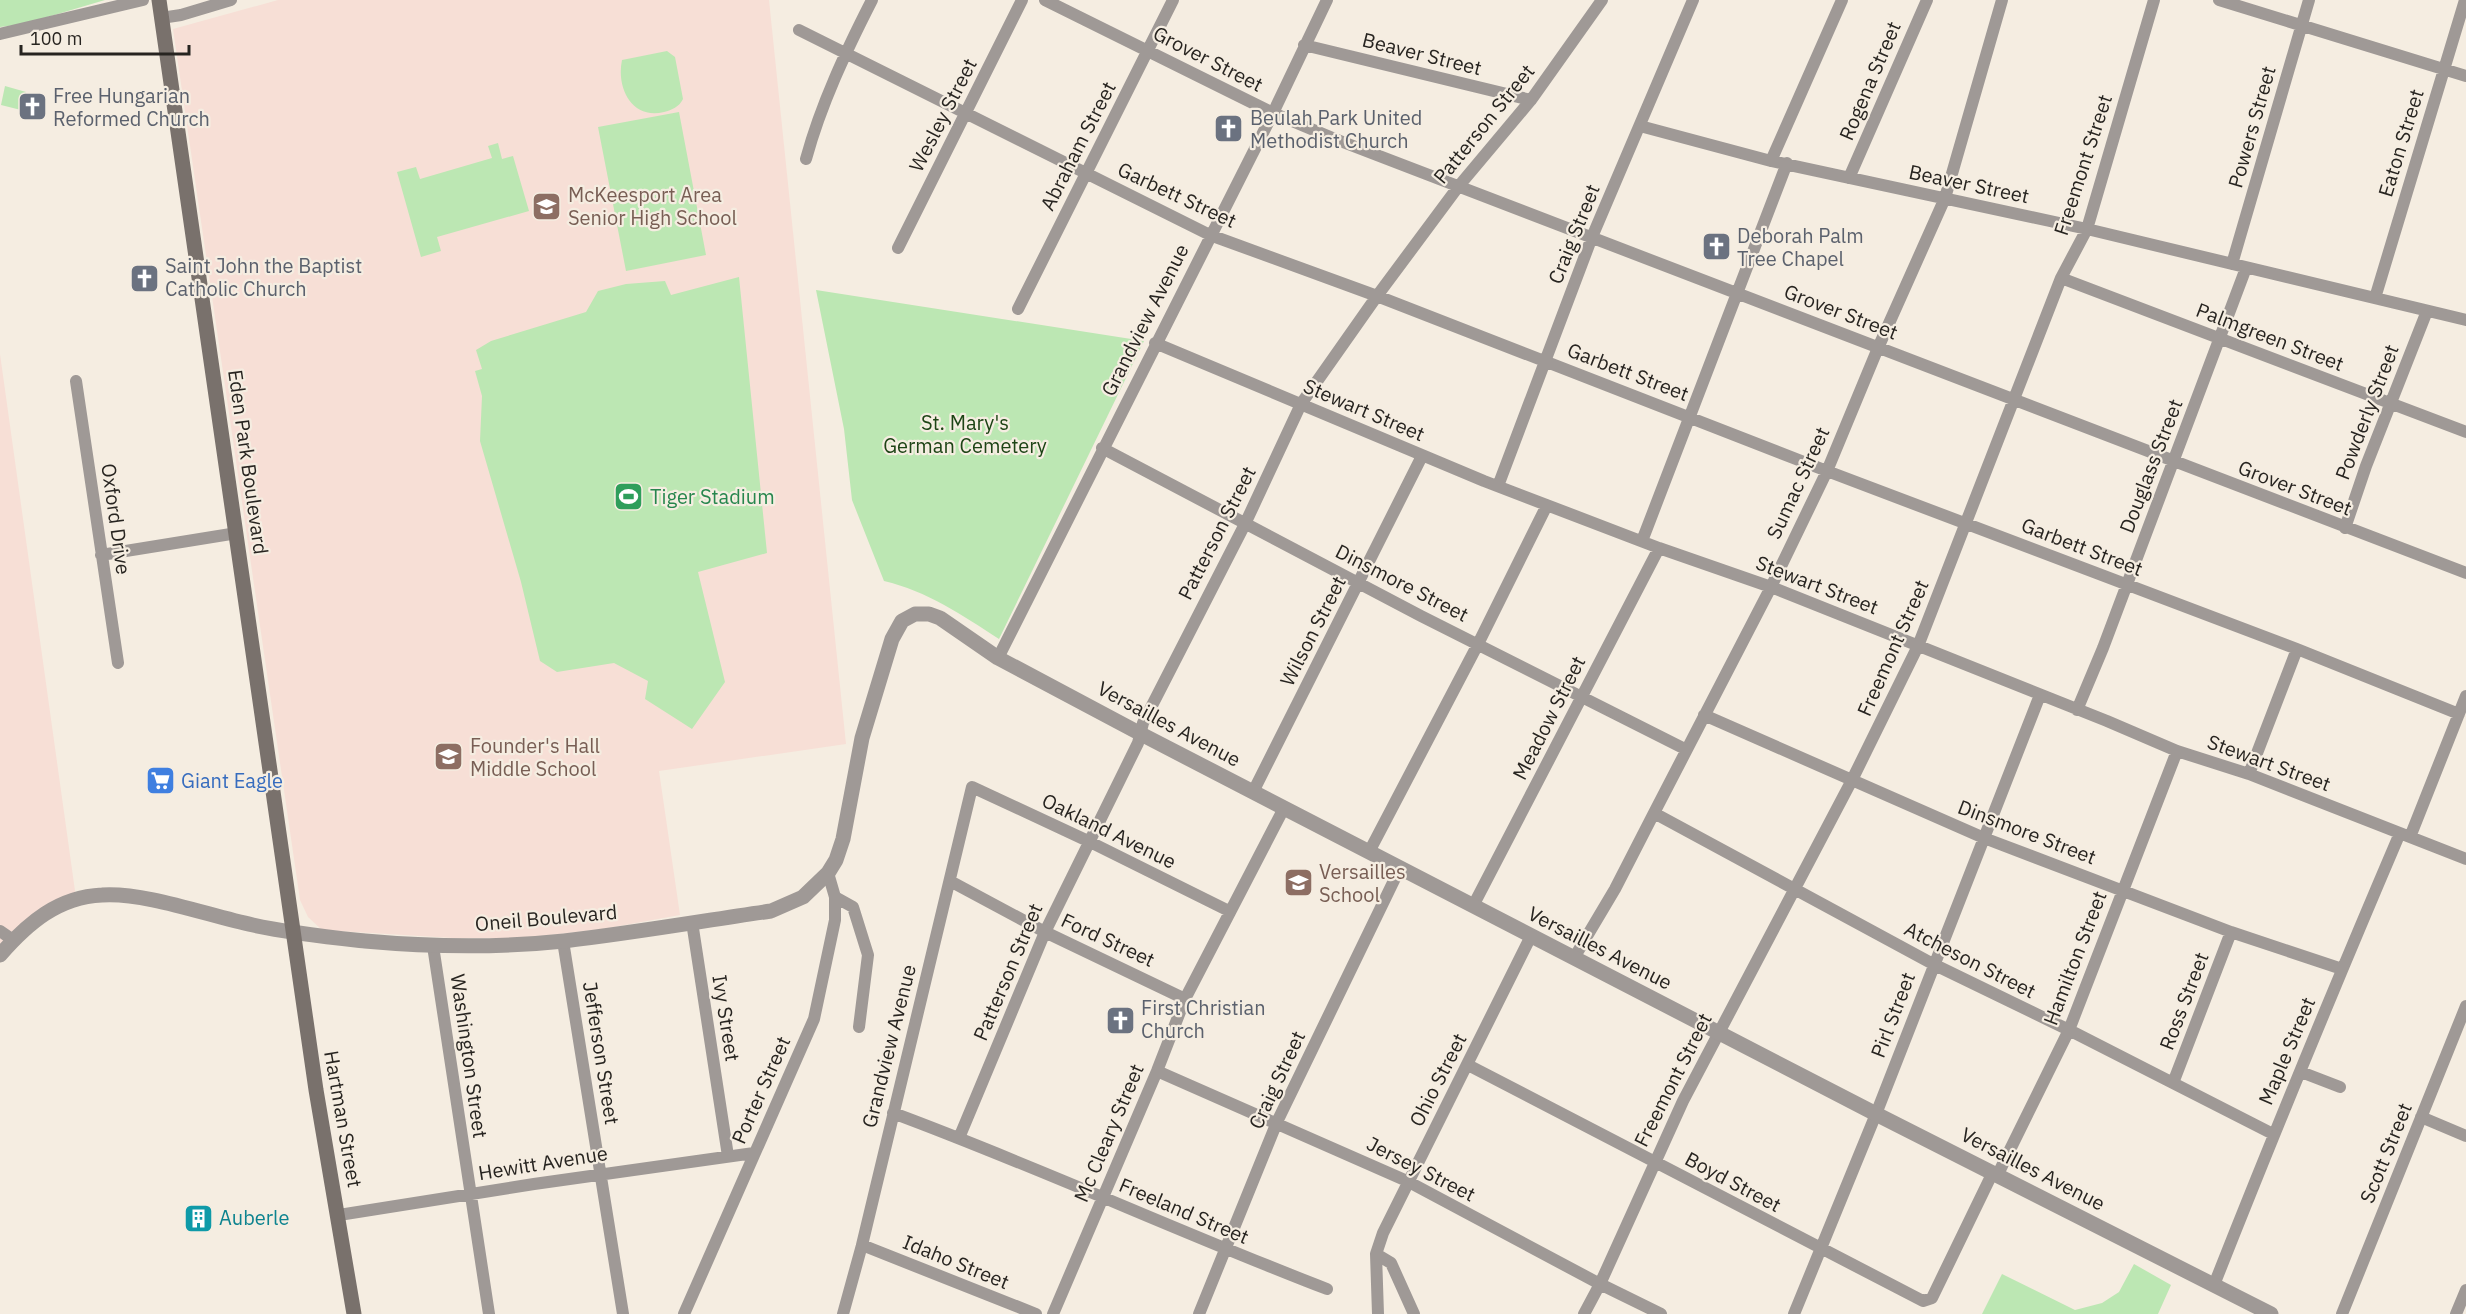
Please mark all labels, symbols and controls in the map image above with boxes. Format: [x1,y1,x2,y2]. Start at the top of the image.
street label: Rogena Street [1832,17,1907,144]
scale bar [21,18,189,56]
street label: Grover Street [1149,19,1268,98]
street label: Beaver Street [1360,26,1485,81]
text: 100 m [30,27,82,50]
street label: Wesley Street [902,53,983,176]
street label: Patterson Street [1427,58,1540,189]
street label: Powers Street [2221,63,2282,191]
street label: Abraham Street [1033,77,1122,215]
place label: Free Hungarian Reformed Church [53,82,210,132]
street label: Eaton Street [2371,86,2430,200]
church icon: Free Hungarian Reformed Church [16,91,48,123]
street label: Freemont Street [2047,91,2118,239]
place label: Beulah Park United Methodist Church [1250,104,1422,154]
church icon: Beulah Park United Methodist Church [1213,113,1245,145]
street label: Garbett Street [1114,155,1241,234]
street label: Beaver Street [1907,158,2032,209]
street label: Craig Street [1541,180,1606,288]
place label: McKeesport Area Senior High School [568,181,737,231]
school or university icon: McKeesport Area Senior High School [531,190,563,222]
place label: Deborah Palm Tree Chapel [1737,222,1864,272]
church icon: Deborah Palm Tree Chapel [1700,231,1732,263]
street label: Grandview Avenue [1095,239,1195,400]
place label: Saint John the Baptist Catholic Church [165,252,362,302]
church icon: Saint John the Baptist Catholic Church [128,262,160,294]
street label: Grover Street [1780,277,1902,346]
street label: Palmgreen Street [2192,296,2348,377]
street label: Garbett Street [1564,336,1693,407]
street label: Powderly Street [2328,340,2405,483]
street label: Eden Park Boulevard [222,368,275,556]
street label: Stewart Street [1299,372,1429,447]
street label: Douglass Street [2113,395,2189,537]
park label: St. Mary's German Cemetery [883,409,1047,459]
street label: Sumac Street [1760,422,1835,543]
street label: Grover Street [2234,453,2356,522]
street label: Patterson Street [1171,461,1262,604]
street label: Oxford Drive [95,462,138,576]
sports icon: Tiger Stadium [613,481,645,513]
place label: Tiger Stadium [650,483,775,510]
street label: Garbett Street [2018,511,2147,582]
street label: Dinsmore Street [1331,537,1473,628]
street label: Stewart Street [1752,549,1882,620]
street label: Wilson Street [1273,571,1352,690]
street label: Freemont Street [1850,575,1935,720]
street label: Meadow Street [1506,651,1591,784]
street label: Versailles Avenue [1093,674,1245,773]
street label: Stewart Street [2204,728,2335,797]
place label: Founder's Hall Middle School [470,732,600,782]
school or university icon: Founder's Hall Middle School [433,741,465,773]
supermarket icon: Giant Eagle [144,765,176,797]
place label: Giant Eagle [181,767,283,794]
street label: Oakland Avenue [1038,786,1181,875]
street label: Dinsmore Street [1954,793,2100,870]
place label: Versailles School [1319,858,1406,908]
school or university icon: Versailles School [1282,867,1314,899]
street label: Hamilton Street [2037,887,2113,1029]
street label: Oneil Boulevard [474,898,618,937]
street label: Patterson Street [966,899,1049,1045]
street label: Versailles Avenue [1524,900,1677,996]
street label: Ford Street [1057,906,1159,973]
street label: Atcheson Street [1900,915,2040,1004]
street label: Ross Street [2153,948,2215,1054]
street label: Grandview Avenue [855,961,922,1130]
street label: Pirl Street [1864,968,1921,1061]
street label: Washington Street [445,972,494,1140]
street label: Ivy Street [706,973,747,1063]
street label: Jefferson Street [577,980,626,1126]
street label: Maple Street [2252,993,2321,1109]
place label: First Christian Church [1141,994,1266,1044]
church icon: First Christian Church [1104,1004,1136,1036]
street label: Freemont Street [1627,1008,1718,1151]
street label: Craig Street [1242,1026,1311,1133]
street label: Ohio Street [1403,1029,1473,1131]
street label: Porter Street [725,1032,796,1148]
street label: Hartman Street [318,1048,369,1189]
street label: Mc Cleary Street [1067,1060,1150,1206]
street label: Scott Street [2353,1099,2418,1207]
street label: Versailles Avenue [1957,1121,2110,1217]
street label: Jersey Street [1362,1130,1480,1208]
street label: Hewitt Avenue [476,1139,610,1186]
street label: Boyd Street [1680,1145,1786,1218]
street label: Freeland Street [1115,1171,1253,1250]
building icon: Auberle [182,1202,214,1234]
place label: Auberle [219,1204,290,1231]
street label: Idaho Street [899,1228,1013,1295]

